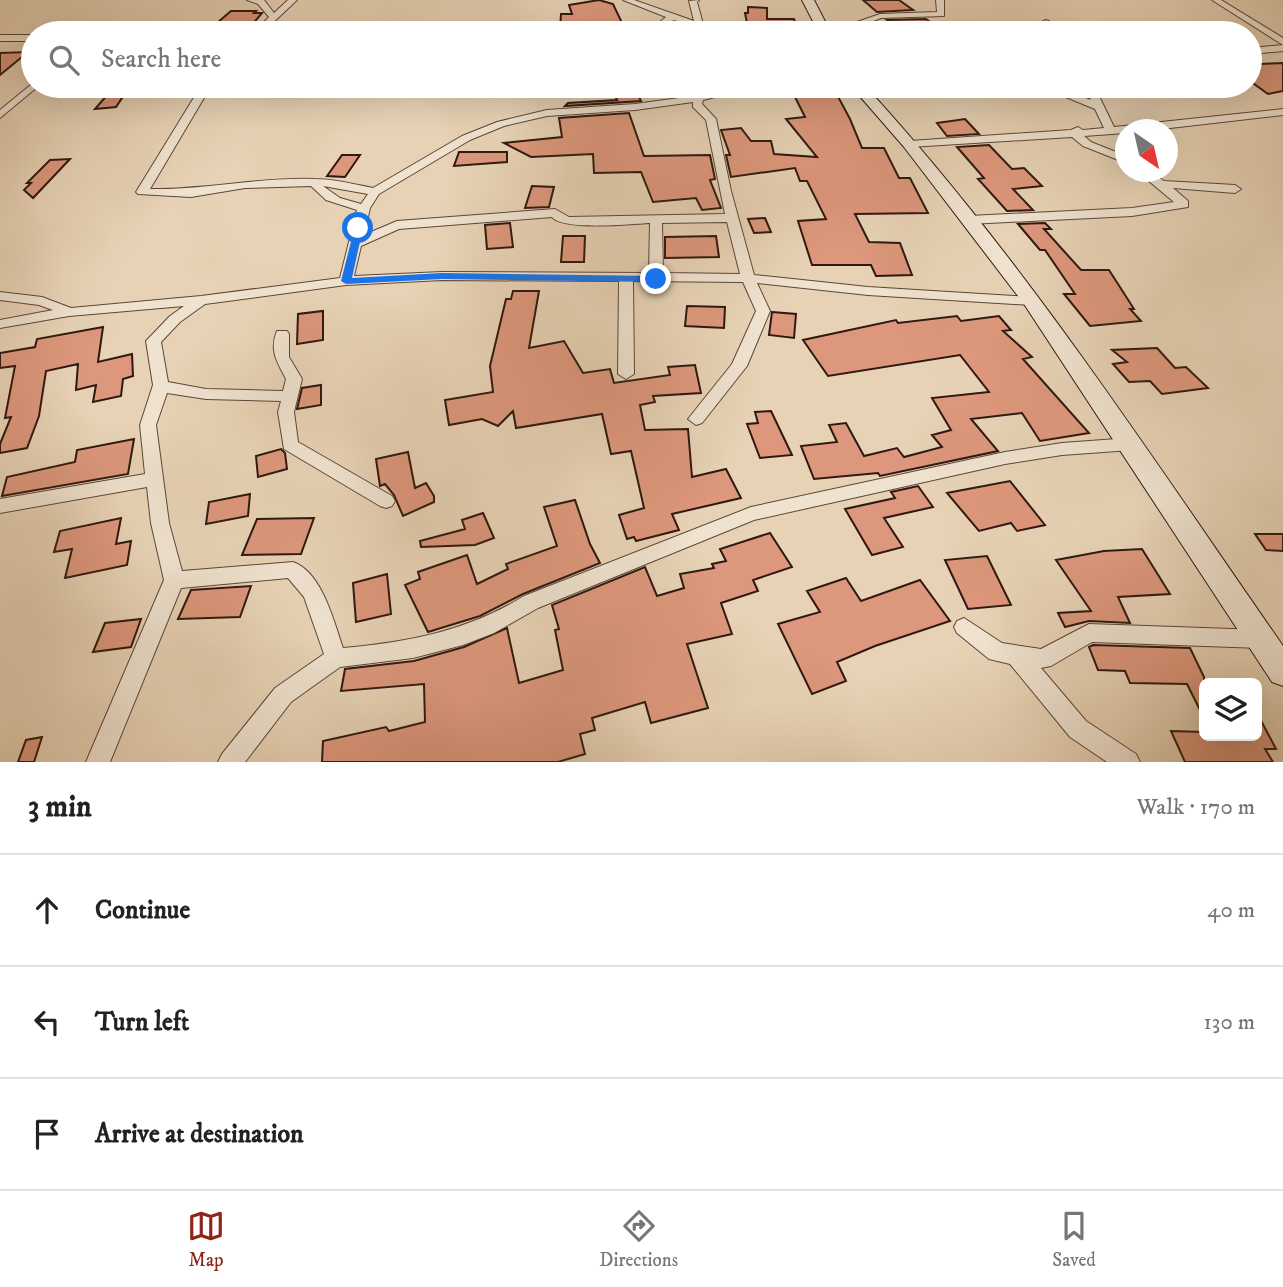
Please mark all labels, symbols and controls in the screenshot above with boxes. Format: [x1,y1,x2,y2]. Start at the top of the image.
search box [21,21,1262,98]
icon: search [45,41,83,79]
text: Search here [101,43,221,76]
north arrow [1115,119,1178,182]
route start [342,212,373,243]
route end [640,263,671,294]
map controls [1199,678,1262,741]
button: layers [1199,678,1262,741]
text: 3 min [28,789,92,826]
text: Walk · 170 m [1137,793,1255,822]
icon: ahead [28,891,66,929]
text: Continue [95,894,190,927]
text: 40 m [1207,896,1255,925]
icon: left [28,1003,66,1041]
text: Turn left [95,1006,189,1039]
text: 130 m [1203,1008,1255,1037]
icon: arrive [28,1115,66,1153]
text: Arrive at destination [95,1118,304,1151]
tab: Map [187,1207,225,1272]
tab: Directions [599,1207,678,1272]
tab: Saved [1052,1207,1096,1272]

